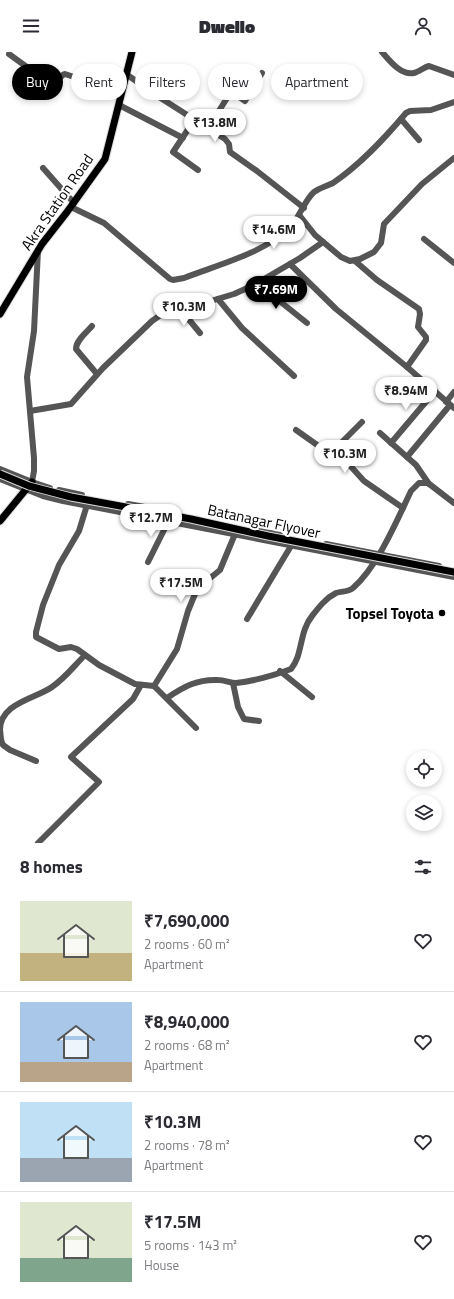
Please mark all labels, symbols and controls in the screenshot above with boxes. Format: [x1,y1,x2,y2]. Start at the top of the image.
text: Dwello [199,13,255,40]
icon: menu [20,15,42,37]
icon: person [412,15,434,37]
chip: Buy [12,64,63,100]
chip: Rent [71,64,127,100]
chip: Filters [135,64,200,100]
chip: New [208,64,263,100]
chip: Apartment [271,64,363,100]
pin: ₹13.8M [182,109,248,143]
text: ₹13.8M [193,112,237,132]
street label: Akra Station Road [15,149,99,255]
pin: ₹14.6M [241,216,307,250]
text: ₹14.6M [252,219,296,239]
pin: ₹7.69M [243,276,309,310]
text: ₹7.69M [254,279,298,299]
pin: ₹10.3M [151,293,217,327]
text: ₹10.3M [162,296,206,316]
pin: ₹8.94M [373,377,439,411]
text: ₹8.94M [384,380,428,400]
pin: ₹10.3M [312,440,378,474]
text: ₹10.3M [323,443,367,463]
street label: Batanagar Flyover [205,498,323,544]
pin: ₹12.7M [118,504,184,538]
text: ₹12.7M [129,507,173,527]
pin: ₹17.5M [148,569,214,603]
text: ₹17.5M [159,572,203,592]
place label: Topsel Toyota [346,602,434,625]
marker: Topsel Toyota [437,608,447,618]
map controls [406,751,442,831]
button: locate [406,751,442,787]
button: layers [406,795,442,831]
text: 8 homes [20,854,83,880]
icon: filters [412,856,434,878]
text: ₹7,690,000 [144,908,229,934]
icon: home [52,917,100,965]
icon: heart [412,930,434,952]
text: 2 rooms · 60 m² [144,934,230,954]
text: Apartment [144,954,203,974]
text: ₹8,940,000 [144,1009,229,1035]
icon: home [52,1018,100,1066]
icon: heart [412,1031,434,1053]
text: 2 rooms · 68 m² [144,1035,230,1055]
text: Apartment [144,1055,203,1075]
text: ₹10.3M [144,1109,201,1135]
icon: home [52,1118,100,1166]
icon: heart [412,1131,434,1153]
text: 2 rooms · 78 m² [144,1135,230,1155]
text: Apartment [144,1155,203,1175]
text: ₹17.5M [144,1209,201,1235]
icon: home [52,1218,100,1266]
icon: heart [412,1231,434,1253]
text: 5 rooms · 143 m² [144,1235,237,1255]
text: House [144,1255,179,1275]

